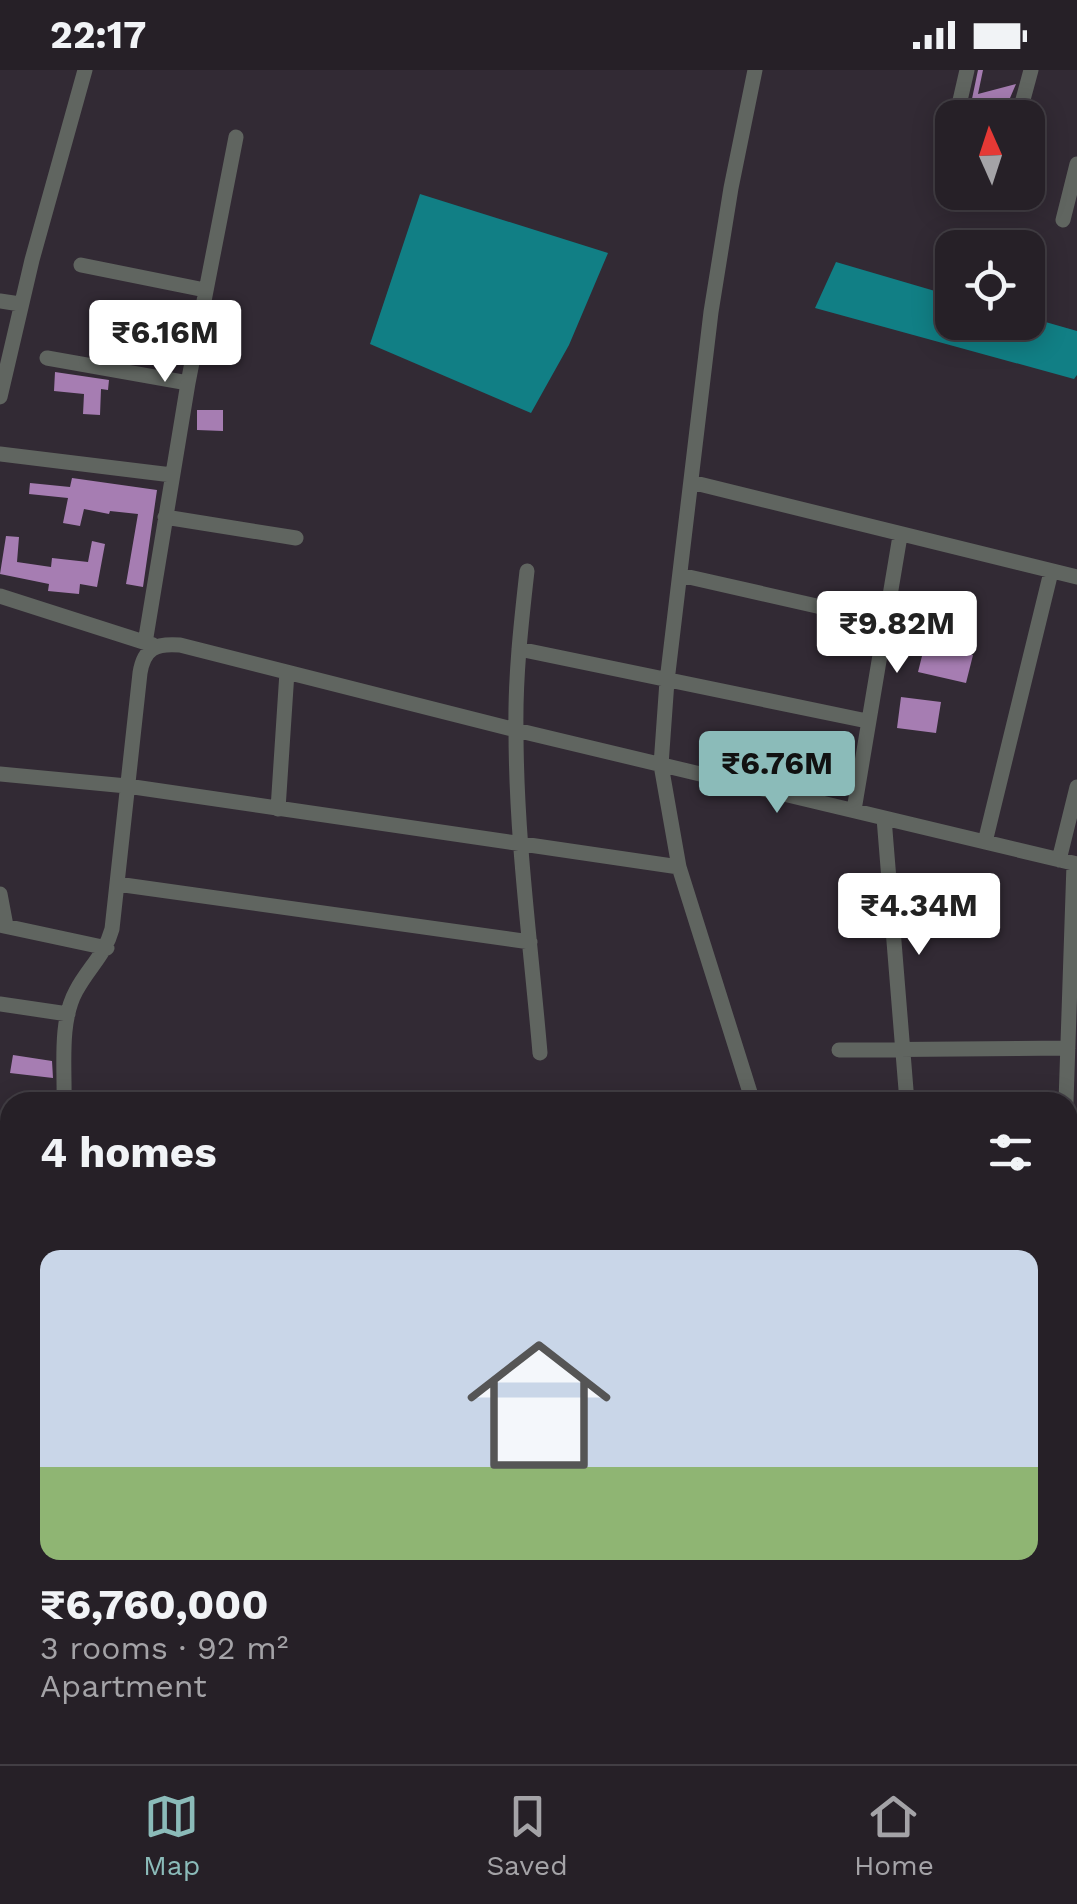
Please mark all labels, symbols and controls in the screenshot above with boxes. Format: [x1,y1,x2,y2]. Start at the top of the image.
text: 22:17 [50,13,146,57]
north arrow [935,100,1045,210]
map controls [935,100,1045,340]
button: locate [935,230,1045,340]
pin: ₹6.16M [84,300,246,385]
text: ₹6.16M [111,313,219,351]
pin: ₹9.82M [816,591,978,676]
text: ₹9.82M [839,604,955,642]
pin: ₹6.76M [696,731,858,816]
text: ₹6.76M [721,744,833,782]
pin: ₹4.34M [838,873,1000,958]
text: ₹4.34M [860,886,978,924]
icon: filters [983,1125,1038,1180]
text: 4 homes [40,1128,217,1177]
icon: home [449,1315,629,1495]
text: ₹6,760,000 [40,1580,268,1629]
text: 3 rooms · 92 m² [40,1629,288,1667]
text: Apartment [40,1667,207,1705]
tab: Map [143,1789,200,1882]
tab: Saved [486,1789,568,1882]
tab: Home [854,1789,934,1882]

